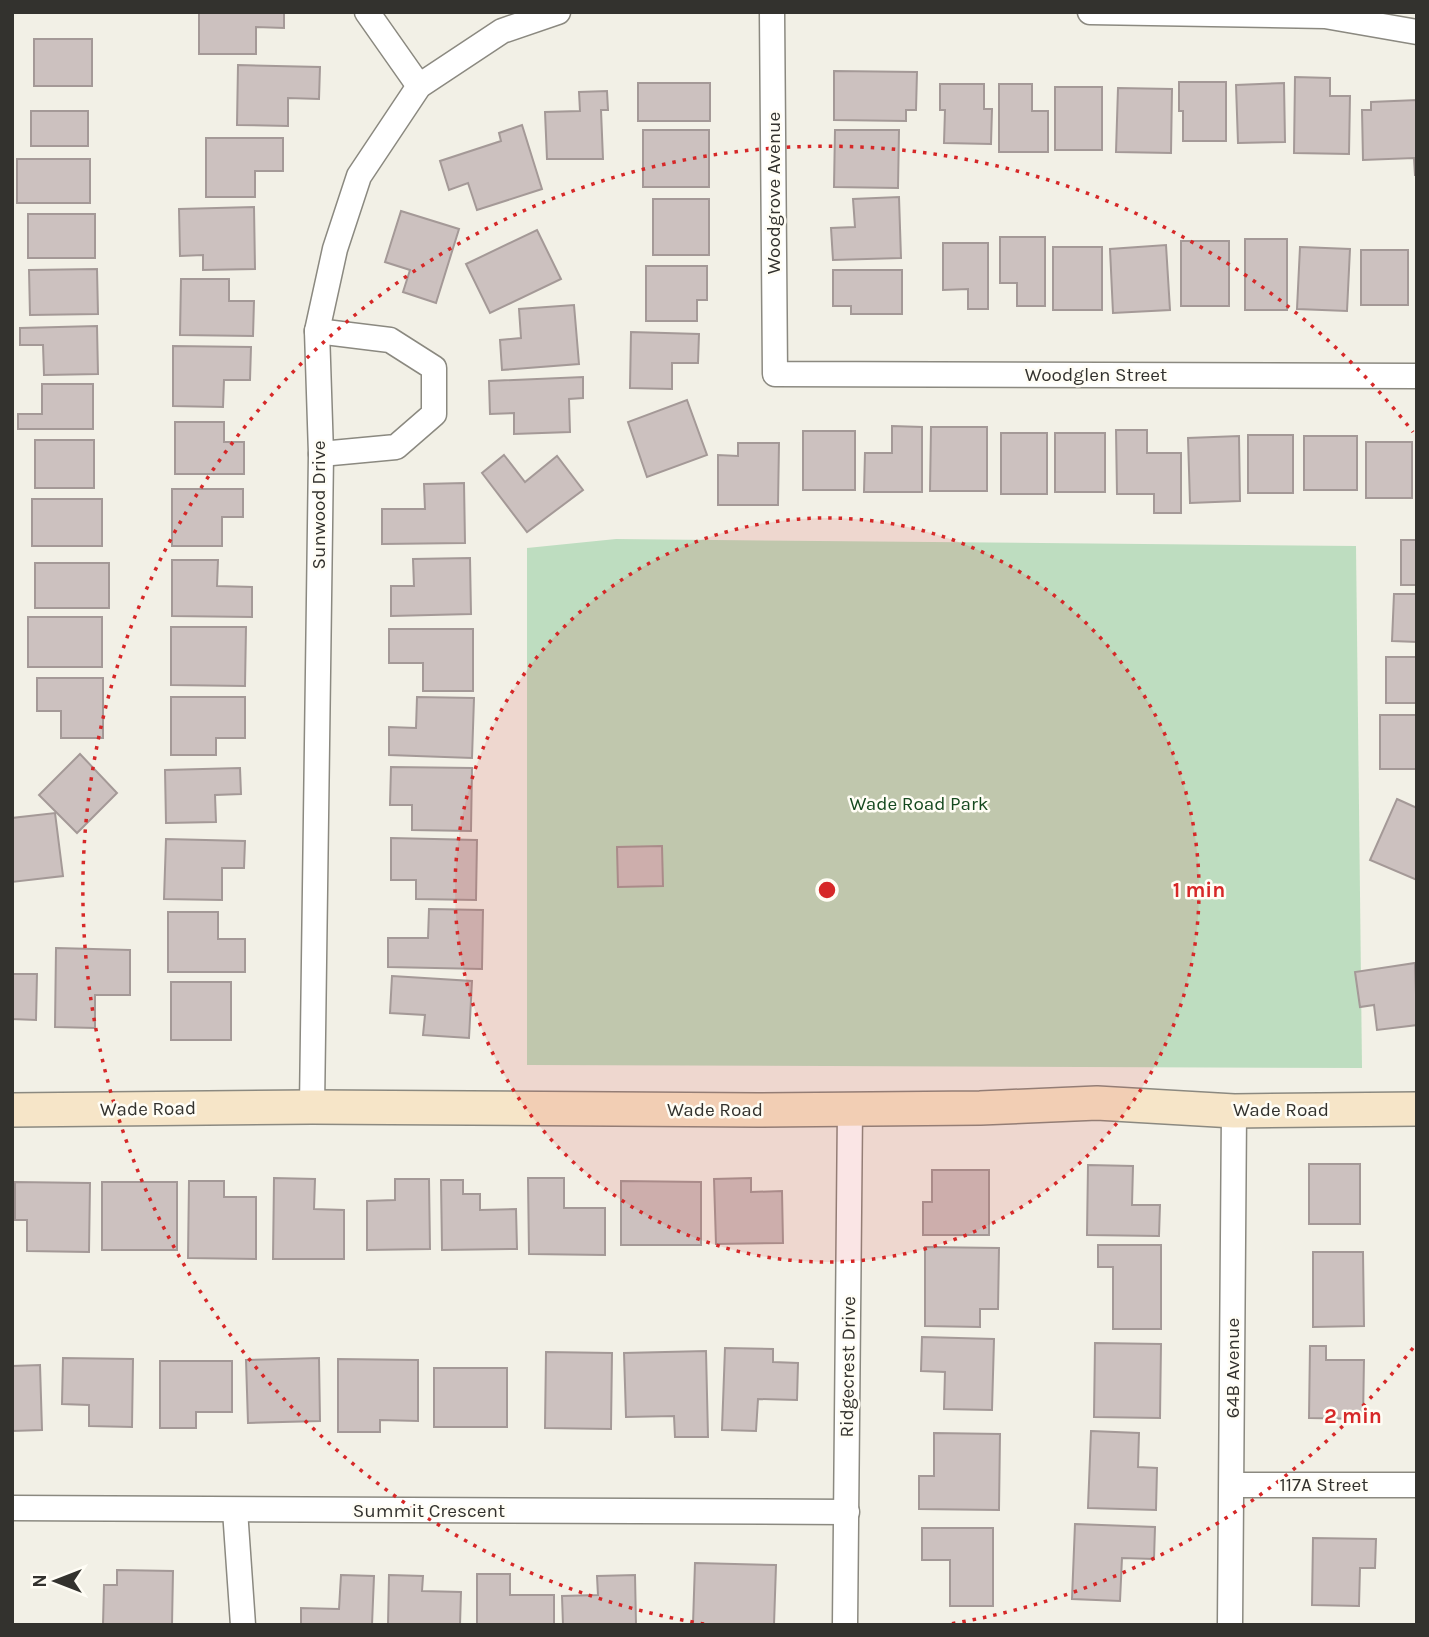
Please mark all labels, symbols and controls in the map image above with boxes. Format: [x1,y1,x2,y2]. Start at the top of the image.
street label: Woodgrove Avenue [763,112,785,274]
street label: Woodglen Street [1025,364,1167,386]
street label: Sunwood Drive [308,440,330,570]
park label: Wade Road Park [849,793,989,815]
centre of rings [815,878,839,902]
text: 1 min [1173,878,1225,902]
street label: Wade Road [100,1097,196,1121]
street label: Wade Road [667,1099,763,1121]
street label: Wade Road [1233,1099,1329,1121]
street label: Ridgecrest Drive [836,1296,860,1438]
street label: 64B Avenue [1222,1318,1244,1418]
text: 2 min [1324,1404,1382,1428]
street label: 117A Street [1279,1474,1369,1496]
street label: Summit Crescent [353,1500,505,1522]
north arrow [21,1546,91,1616]
text: N [29,1574,51,1588]

